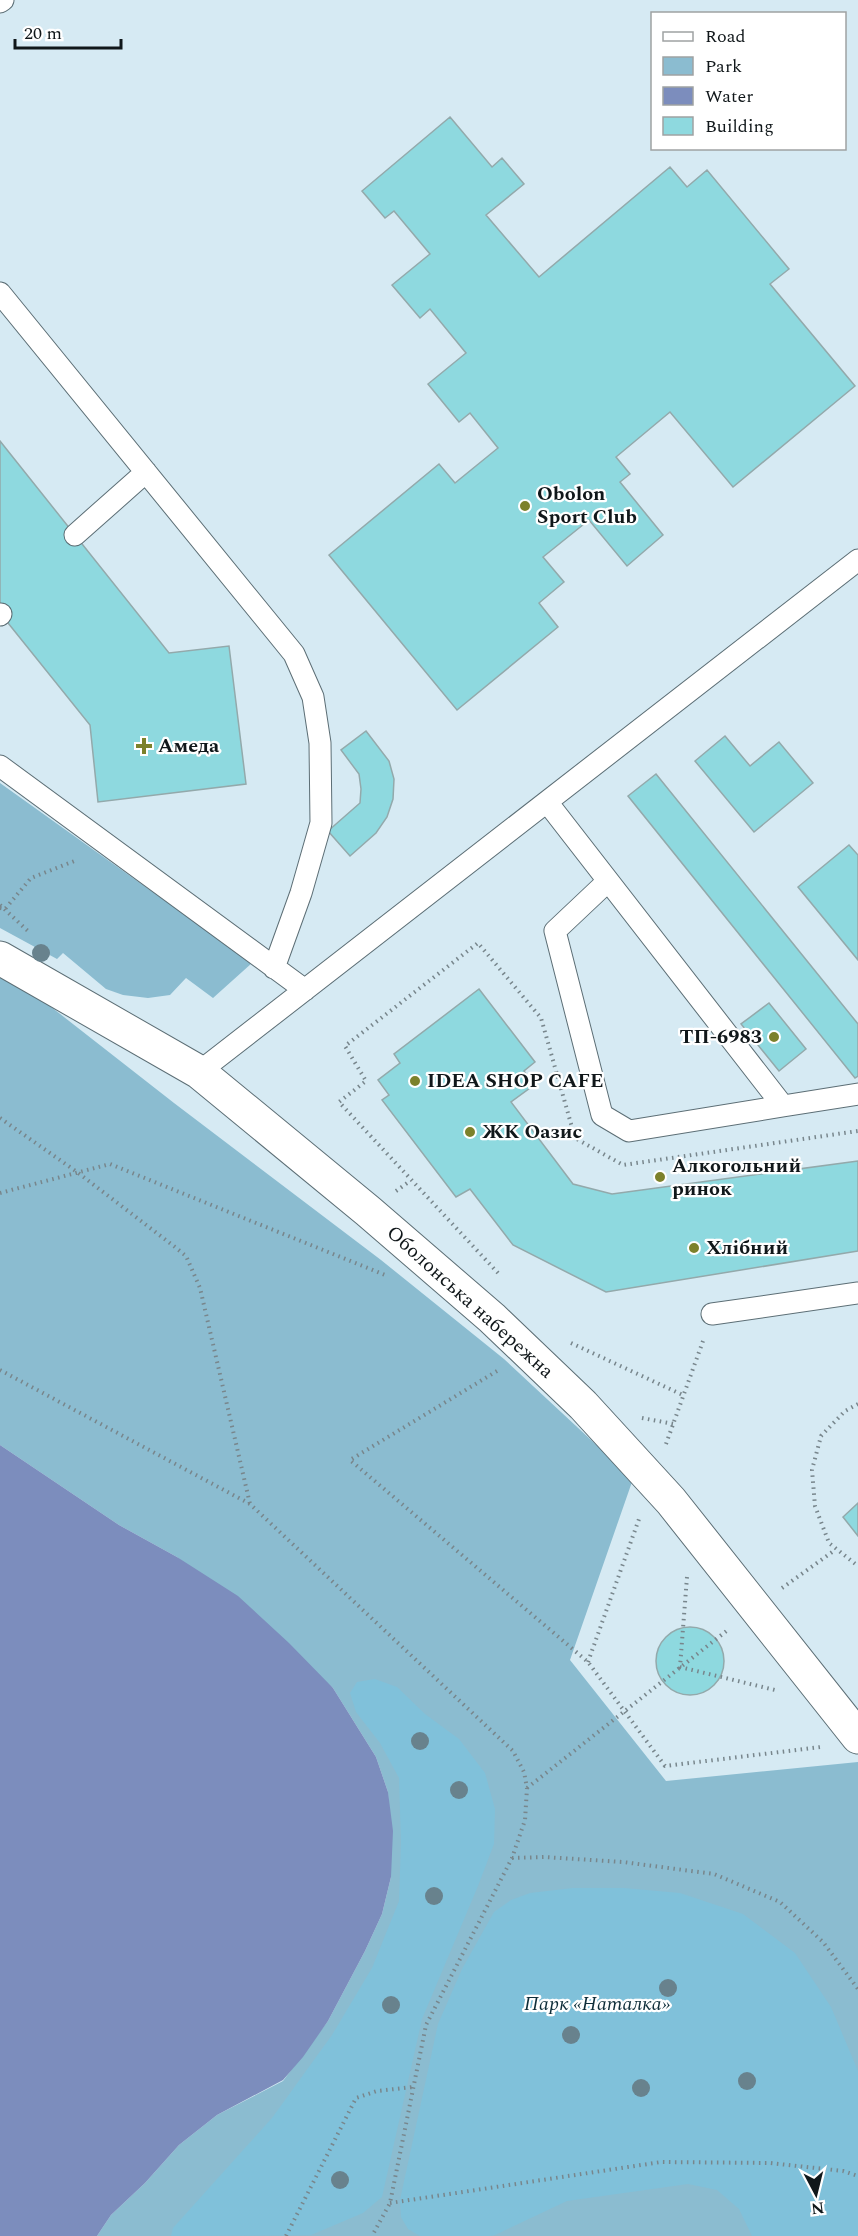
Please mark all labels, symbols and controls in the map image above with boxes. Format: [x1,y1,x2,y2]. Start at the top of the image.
scale bar [15,12,122,50]
legend [651,12,846,150]
text: 20 m [24,20,62,47]
text: Road [705,23,746,50]
text: Park [705,53,742,80]
text: Water [705,83,753,110]
text: Building [705,113,774,140]
place label: Obolon Sport Club [537,479,637,532]
marker: Obolon Sport Club [518,499,532,513]
place label: Амеда [158,731,220,761]
marker: Амеда [135,737,153,755]
place label: ТП-6983 [679,1022,762,1052]
marker: ТП-6983 [767,1030,781,1044]
place label: IDEA SHOP CAFE [427,1066,604,1096]
marker: IDEA SHOP CAFE [408,1074,422,1088]
place label: ЖК Оазис [482,1117,582,1147]
marker: ЖК Оазис [463,1125,477,1139]
place label: Алкогольний ринок [672,1151,801,1204]
marker: Алкогольний ринок [653,1170,667,1184]
street label: Оболонська набережна [379,1218,561,1386]
place label: Хлібний [706,1233,788,1263]
marker: Хлібний [687,1241,701,1255]
park label: Парк «Наталка» [524,1989,671,2019]
north arrow [786,2164,846,2224]
text: N [810,2195,826,2221]

